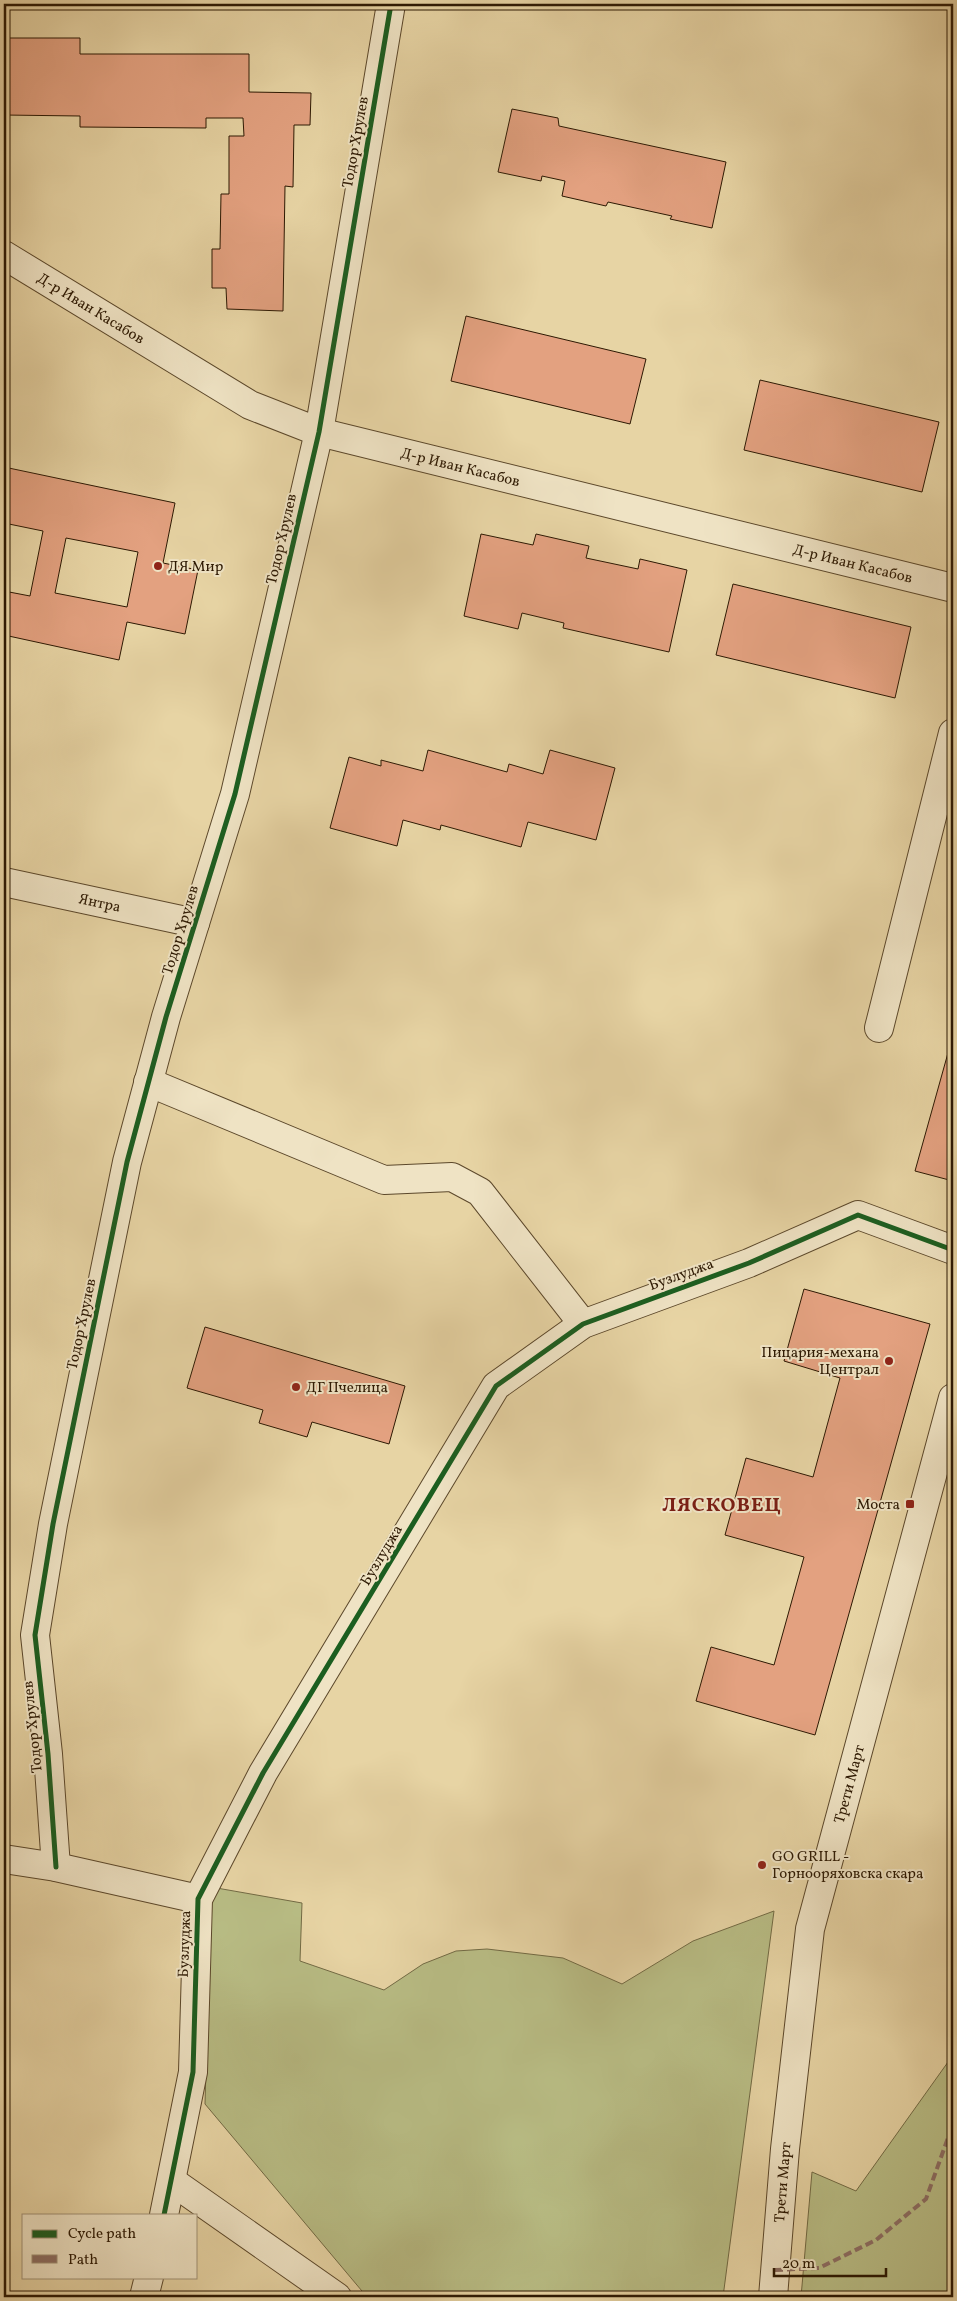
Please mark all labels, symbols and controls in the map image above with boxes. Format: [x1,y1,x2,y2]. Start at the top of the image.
street label: Тодор Хрулев [338,95,375,190]
street label: Д-р Иван Касабов [33,269,148,350]
street label: Д-р Иван Касабов [398,443,522,493]
street label: Тодор Хрулев [262,492,303,587]
street label: Д-р Иван Касабов [791,540,914,590]
place label: ДЯ Мир [168,557,223,578]
marker: ДЯ Мир [152,560,164,572]
street label: Тодор Хрулев [158,883,205,978]
street label: Янтра [77,889,122,919]
street label: Бузлуджа [646,1254,717,1297]
street label: Тодор Хрулев [63,1277,102,1372]
place label: Пицария-механа Централ [761,1343,879,1381]
marker: Пицария-механа Централ [883,1355,895,1367]
place label: ДГ Пчелица [306,1378,388,1399]
marker: ДГ Пчелица [290,1381,302,1393]
district label: ЛЯСКОВЕЦ [662,1492,782,1520]
place label: Моста [857,1495,900,1516]
marker: Моста [904,1498,916,1510]
street label: Бузлуджа [356,1521,409,1590]
street label: Тодор Хрулев [18,1680,49,1774]
street label: Трети Март [830,1742,871,1826]
place label: GO GRILL - Горнооряховска скара [772,1847,923,1885]
marker: GO GRILL - Горнооряховска скара [756,1859,768,1871]
street label: Бузлуджа [174,1910,197,1978]
street label: Трети Март [770,2141,798,2223]
legend [22,2214,198,2278]
text: Cycle path [68,2224,136,2245]
scale bar [774,2246,887,2278]
text: Path [68,2250,98,2271]
text: 20 m [782,2254,815,2275]

